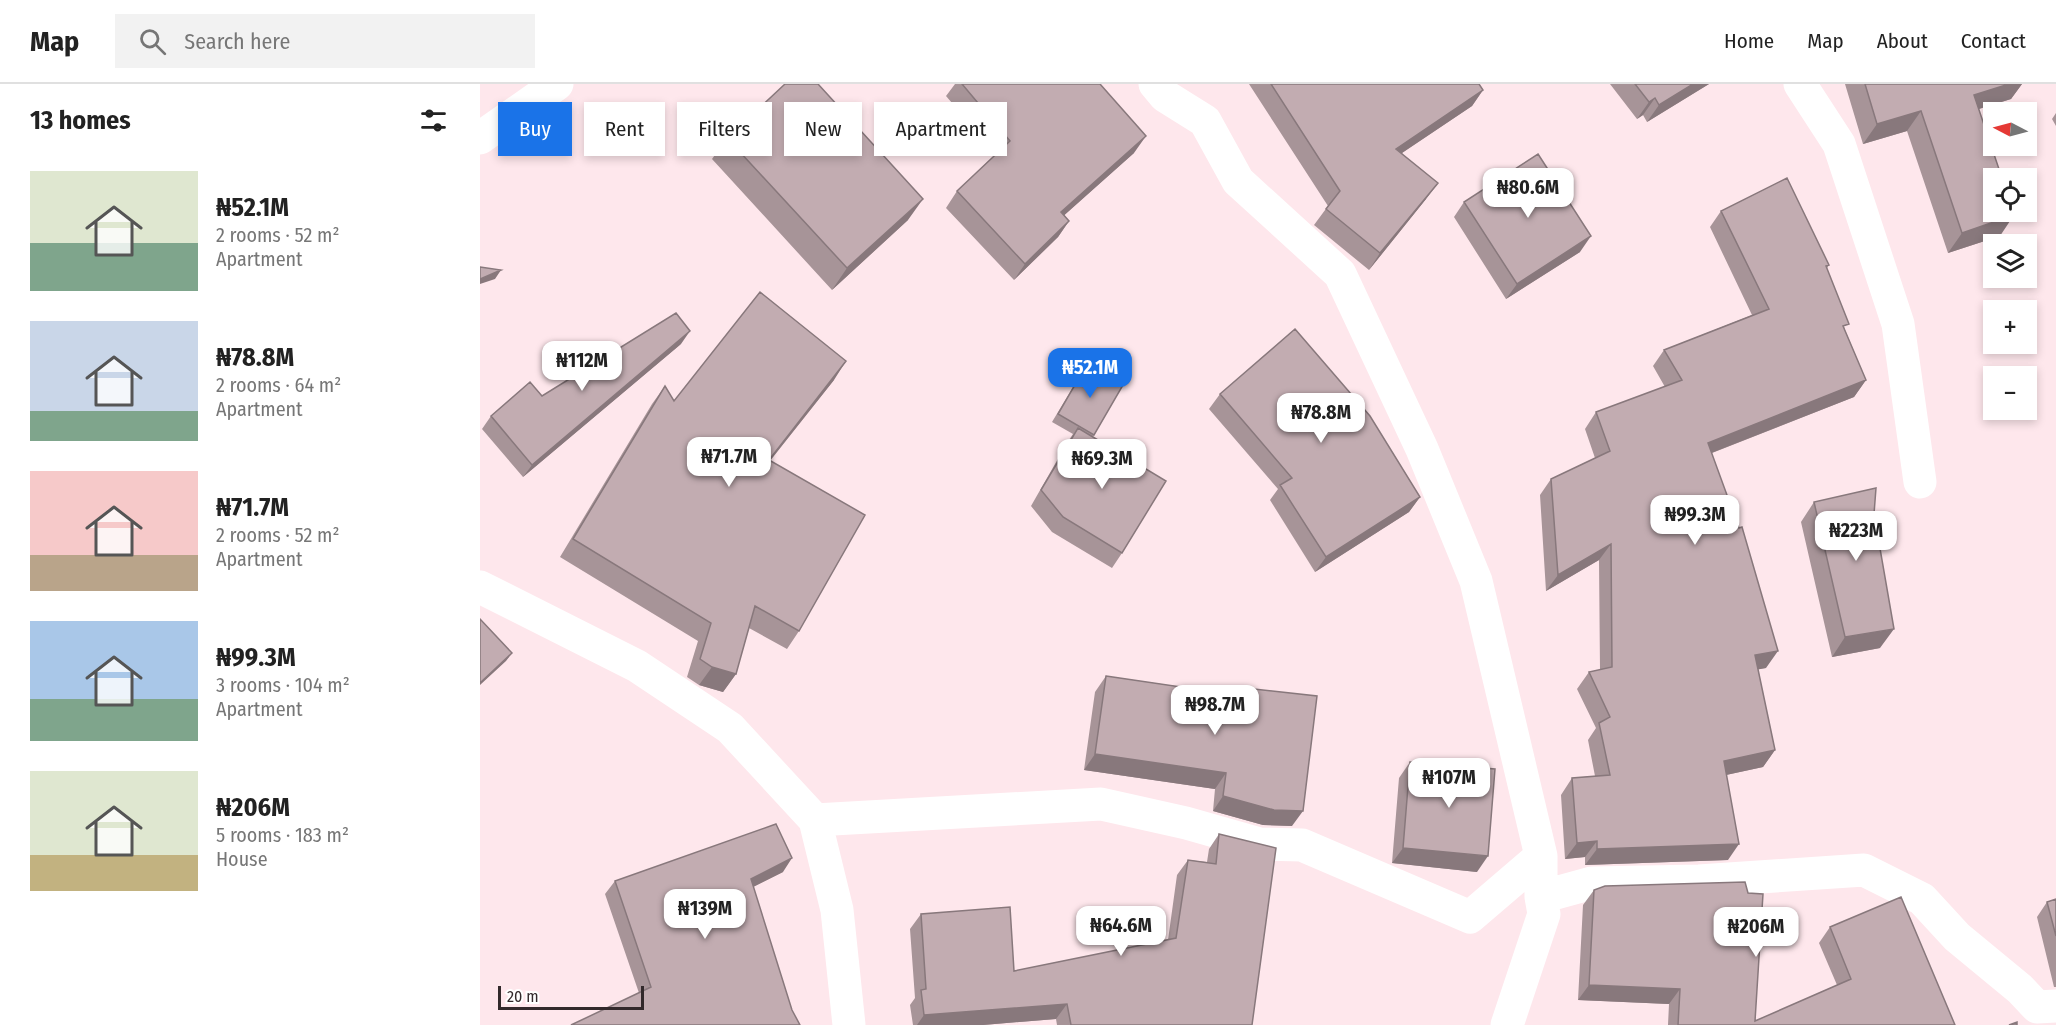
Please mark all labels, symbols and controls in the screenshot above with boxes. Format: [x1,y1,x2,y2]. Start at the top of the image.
search box [115,14,535,68]
text: Map [30,25,79,58]
icon: search [136,25,169,58]
text: Search here [184,28,290,55]
text: Home [1724,28,1774,54]
text: Map [1807,28,1844,54]
text: About [1877,28,1928,54]
text: Contact [1961,28,2026,54]
chip: Buy [498,102,572,156]
chip: Rent [584,102,665,156]
chip: Filters [677,102,772,156]
chip: New [784,102,862,156]
chip: Apartment [874,102,1007,156]
north arrow [1983,102,2037,156]
map controls [1983,102,2037,420]
icon: filters [417,104,450,137]
text: 13 homes [30,105,131,136]
pin: ₦80.6M [1479,168,1577,219]
button: locate [1983,168,2037,222]
text: ₦80.6M [1497,175,1559,199]
text: ₦52.1M [216,192,289,223]
icon: home [78,195,150,267]
text: 2 rooms · 52 m² [216,223,340,247]
button: layers [1983,234,2037,288]
text: Apartment [216,247,303,271]
button: + [1983,300,2037,354]
pin: ₦112M [540,341,624,392]
text: ₦78.8M [216,342,294,373]
icon: home [78,345,150,417]
text: ₦112M [556,348,608,372]
pin: ₦52.1M [1041,348,1139,399]
text: ₦52.1M [1062,355,1118,379]
button: − [1983,366,2037,420]
text: 2 rooms · 64 m² [216,373,341,397]
pin: ₦78.8M [1272,393,1370,444]
text: Apartment [216,397,303,421]
text: ₦78.8M [1291,400,1351,424]
pin: ₦71.7M [680,437,778,488]
pin: ₦69.3M [1053,439,1151,490]
text: ₦71.7M [701,444,757,468]
text: ₦69.3M [1071,446,1133,470]
text: ₦71.7M [216,492,289,523]
icon: home [78,495,150,567]
pin: ₦99.3M [1646,495,1744,546]
text: ₦99.3M [1664,502,1726,526]
pin: ₦223M [1814,511,1898,562]
text: ₦223M [1829,518,1883,542]
text: 2 rooms · 52 m² [216,523,340,547]
text: Apartment [216,547,303,571]
text: ₦99.3M [216,642,296,673]
icon: home [78,645,150,717]
text: 3 rooms · 104 m² [216,673,350,697]
pin: ₦98.7M [1166,685,1264,736]
text: ₦98.7M [1185,692,1245,716]
text: Apartment [216,697,303,721]
pin: ₦107M [1407,758,1491,809]
text: ₦107M [1422,765,1476,789]
text: ₦206M [216,792,290,823]
icon: home [78,795,150,867]
text: 5 rooms · 183 m² [216,823,349,847]
text: House [216,847,268,871]
pin: ₦139M [663,889,747,940]
text: ₦139M [678,896,732,920]
pin: ₦64.6M [1072,906,1170,957]
pin: ₦206M [1714,907,1798,958]
text: ₦64.6M [1090,913,1152,937]
text: ₦206M [1728,914,1784,938]
scale bar [498,983,644,1010]
text: 20 m [507,987,538,1006]

